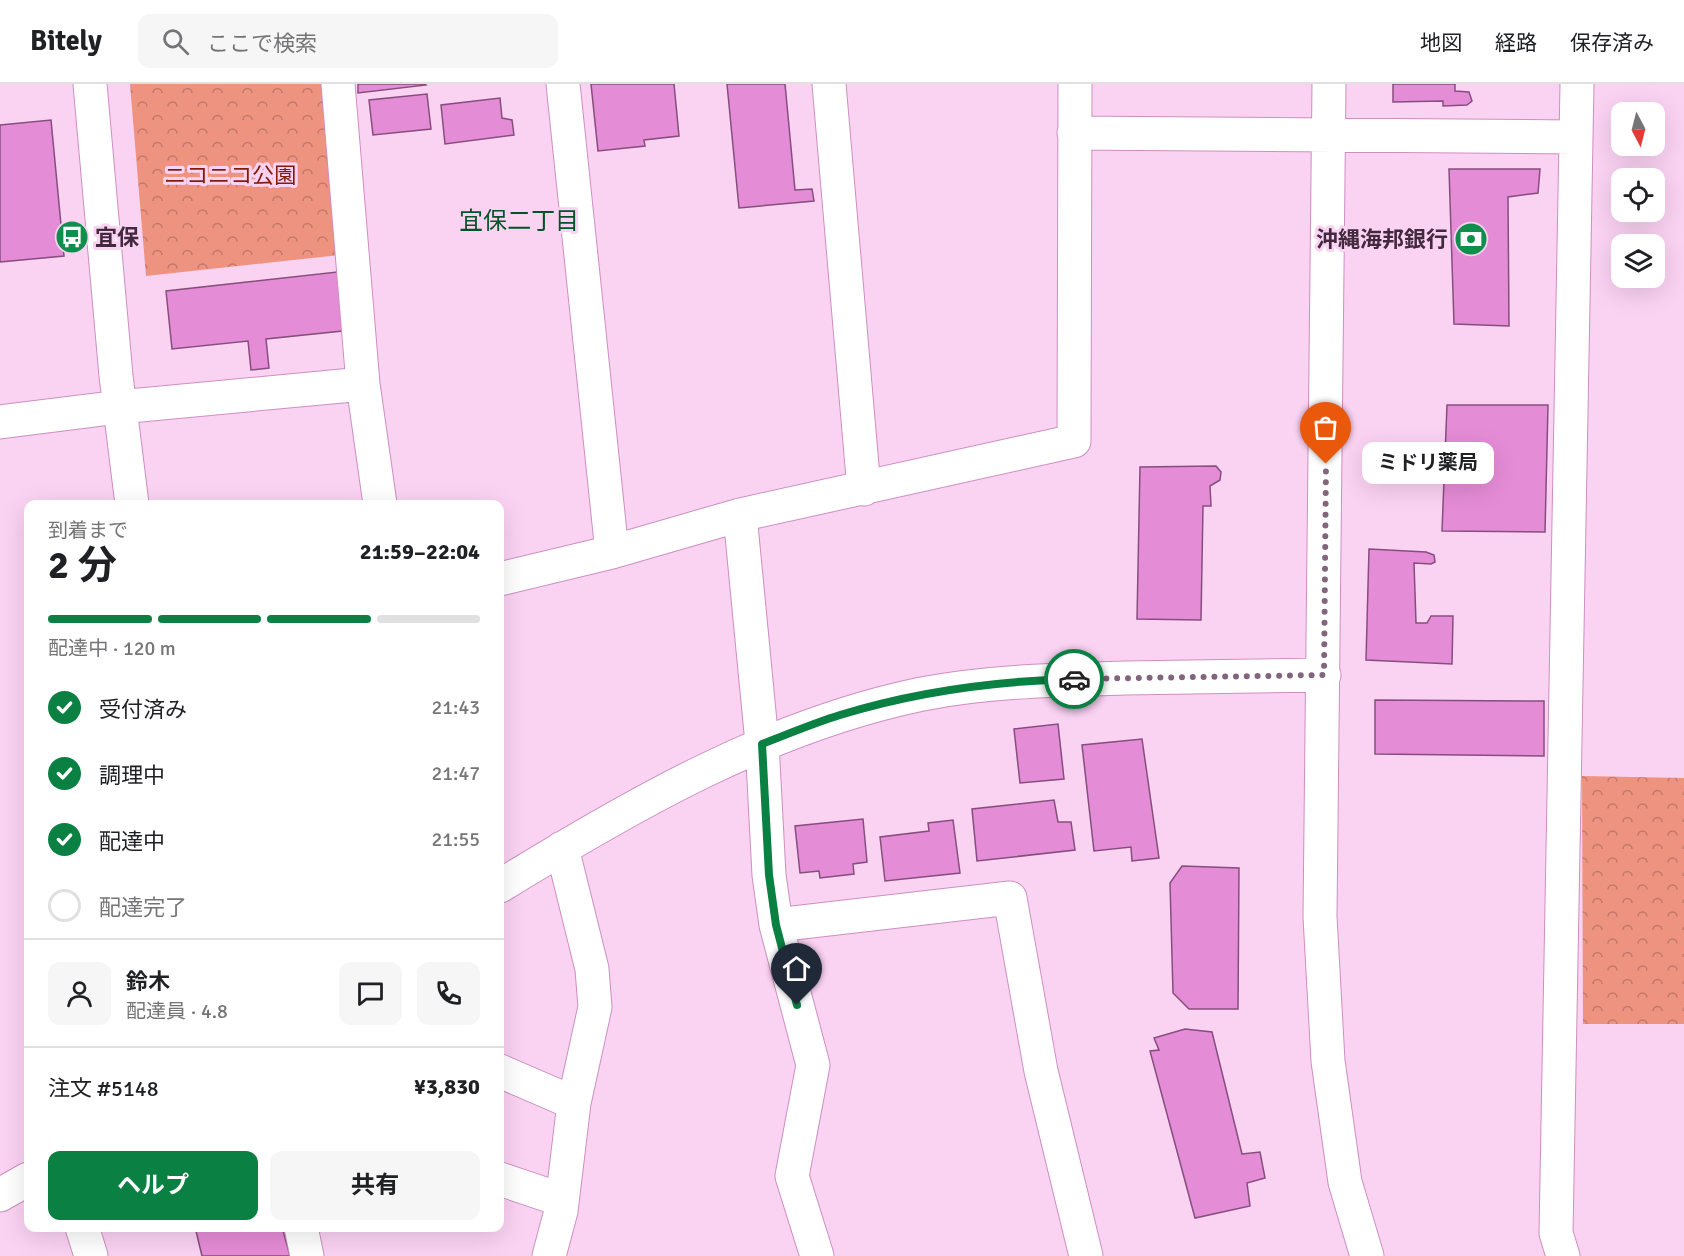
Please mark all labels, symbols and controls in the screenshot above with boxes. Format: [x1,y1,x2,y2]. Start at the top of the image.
search box [138,14,558,68]
text: Bitely [30,24,102,58]
icon: search [159,25,192,58]
text: ここで検索 [207,30,317,57]
text: 地図 [1420,30,1462,56]
text: 経路 [1495,30,1537,56]
text: 保存済み [1570,30,1654,56]
north arrow [1611,102,1665,156]
map controls [1611,102,1665,288]
park label: ニコニコ公園 [164,162,296,189]
button: locate [1611,168,1665,222]
district label: 宜保二丁目 [459,206,579,236]
bus stop icon: 宜保 [54,219,90,255]
bank icon: 沖縄海邦銀行 [1453,221,1489,257]
place label: 宜保 [95,224,139,251]
place label: 沖縄海邦銀行 [1316,226,1448,253]
button: layers [1611,234,1665,288]
pin [1300,402,1351,464]
icon: bag [1309,411,1342,444]
callout: ミドリ薬局 [1362,443,1494,485]
text: ミドリ薬局 [1378,450,1478,475]
text: 到着まで [48,518,128,543]
text: 21:59–22:04 [360,538,480,565]
text: 2 分 [48,541,117,589]
text: 配達中 · 120 m [48,636,176,661]
courier [1044,649,1104,709]
icon: car [1058,663,1091,696]
icon: check [48,691,81,724]
text: 21:43 [431,695,480,720]
text: 受付済み [99,696,187,723]
icon: check [48,757,81,790]
text: 21:47 [431,761,480,786]
text: 調理中 [99,762,165,789]
icon: check [48,823,81,856]
text: 21:55 [431,827,480,852]
text: 配達中 [99,828,165,855]
text: 配達完了 [99,894,187,921]
pin [771,943,822,1005]
icon: home [780,952,813,985]
button: person [48,962,111,1025]
button: chat [339,962,402,1025]
button: phone [417,962,480,1025]
text: 鈴木 [126,968,170,995]
text: 配達員 · 4.8 [126,999,228,1024]
text: ¥3,830 [414,1073,480,1100]
text: 注文 #5148 [48,1075,159,1102]
button: ヘルプ [48,1151,258,1220]
button: 共有 [270,1151,480,1220]

